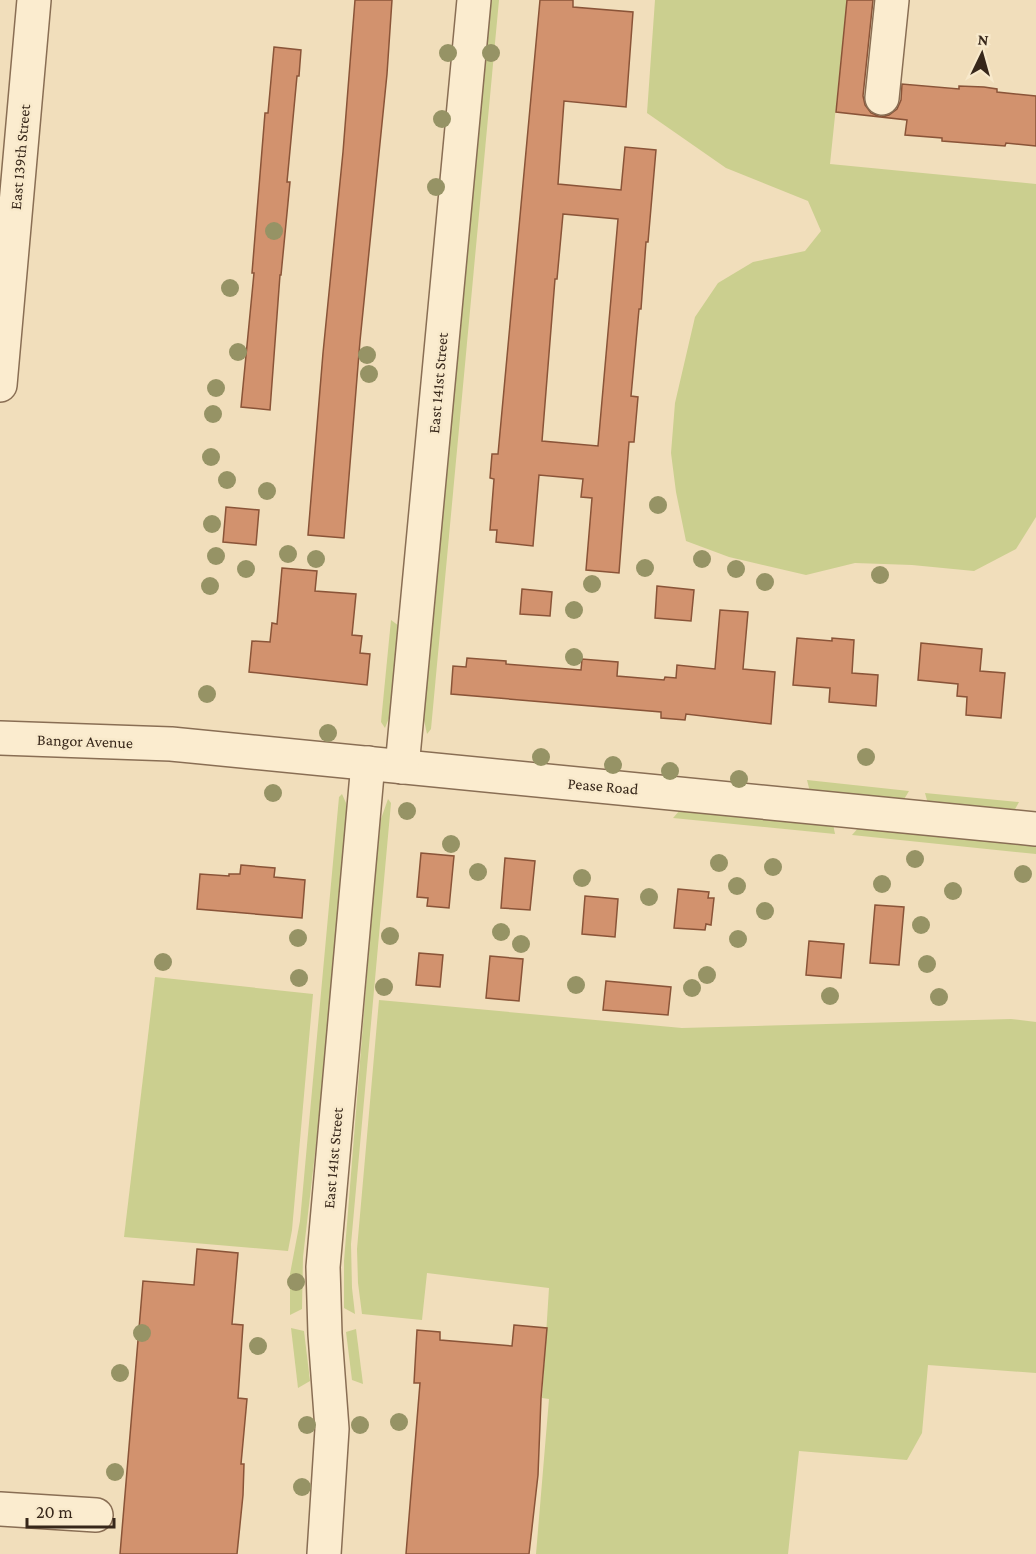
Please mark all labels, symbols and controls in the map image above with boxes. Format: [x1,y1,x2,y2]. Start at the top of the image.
north arrow [952,24,1012,84]
text: N [977,31,990,49]
street label: East 139th Street [7,103,33,211]
street label: East 141st Street [425,331,451,434]
street label: Bangor Avenue [37,731,133,752]
street label: Pease Road [567,774,640,798]
street label: East 141st Street [320,1106,346,1209]
scale bar [27,1491,114,1529]
text: 20 m [36,1502,73,1522]

